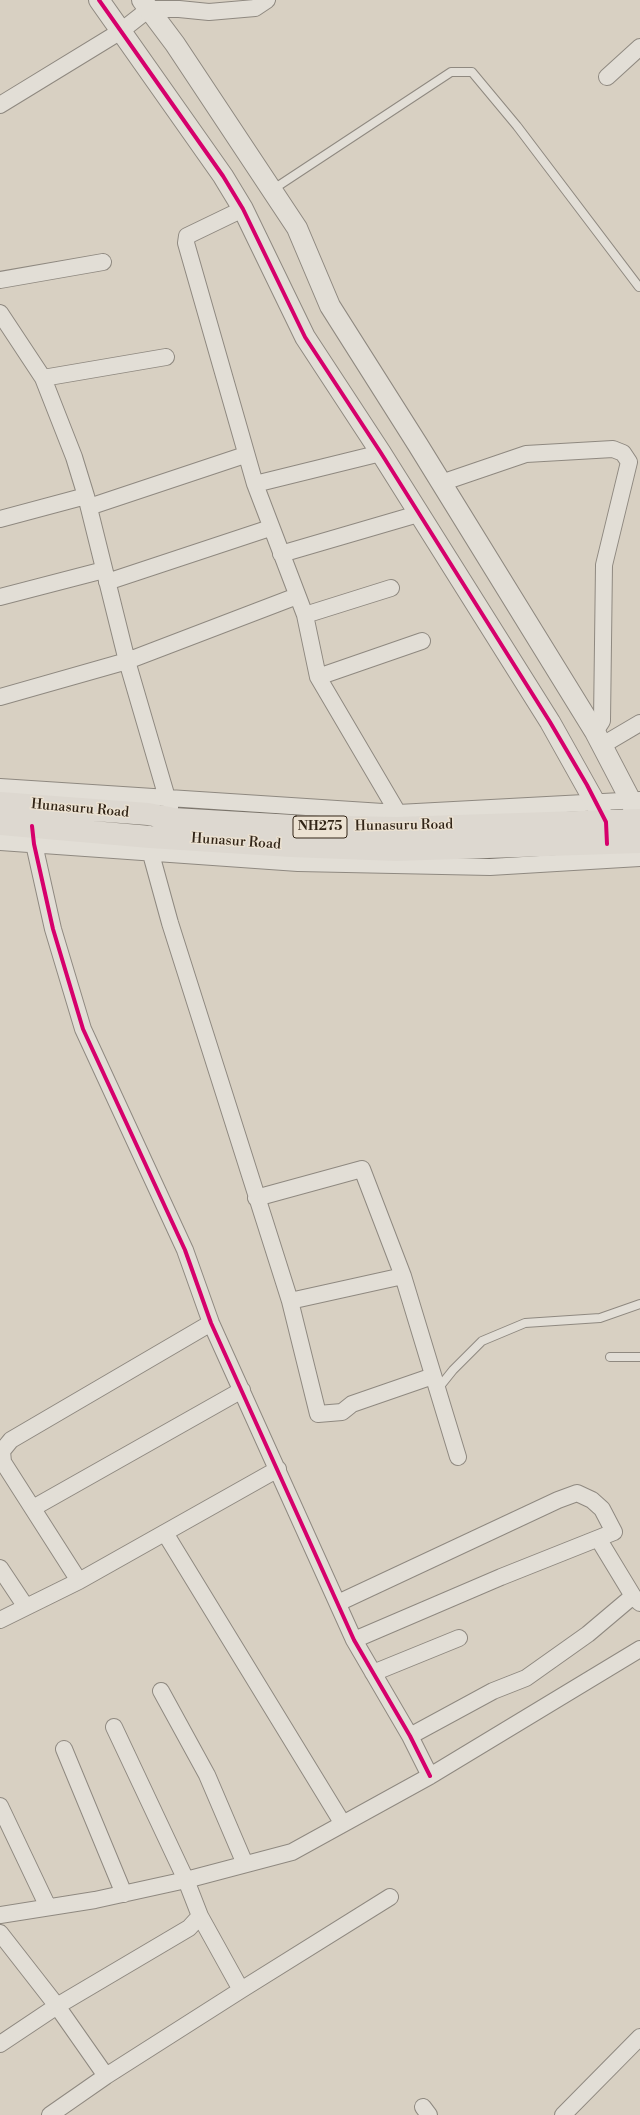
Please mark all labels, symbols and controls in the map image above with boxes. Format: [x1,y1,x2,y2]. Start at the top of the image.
street label: Hunasuru Road [30,796,130,822]
road number: NH275 [293,816,347,838]
street label: Hunasuru Road [355,817,453,835]
street label: Hunasur Road [190,830,282,854]

